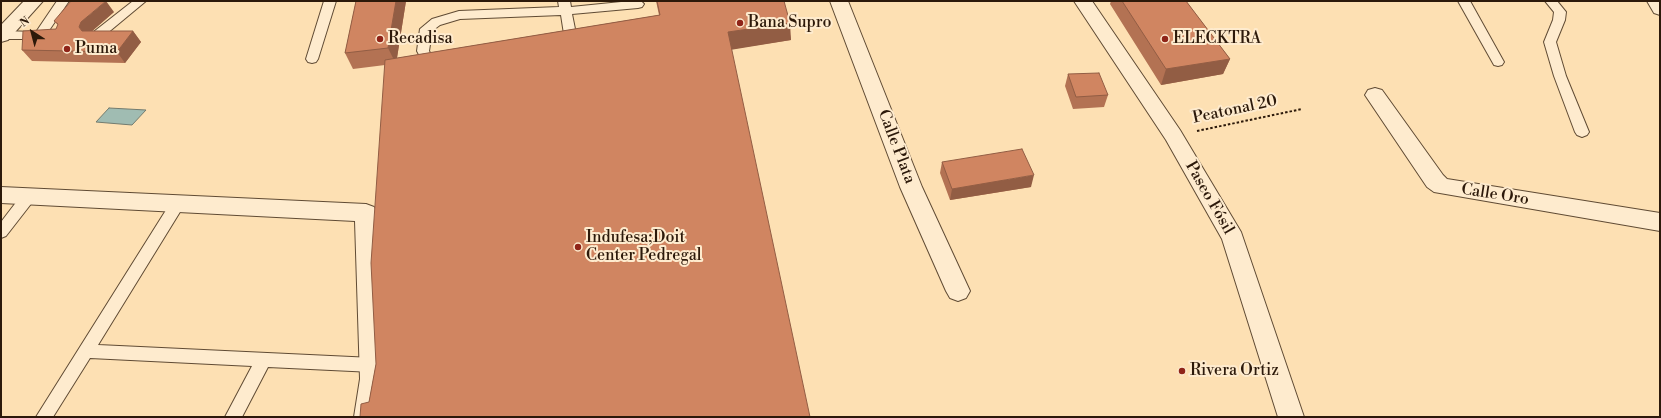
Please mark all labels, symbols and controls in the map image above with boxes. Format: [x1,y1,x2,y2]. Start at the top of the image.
north arrow [12,12,52,52]
place label: Bana Supro [748,13,832,33]
text: N [17,14,33,31]
marker: Bana Supro [735,18,745,28]
place label: Recadisa [388,29,453,49]
place label: ELECKTRA [1173,29,1261,49]
marker: Recadisa [375,34,385,44]
marker: ELECKTRA [1160,34,1170,44]
place label: Puma [75,39,117,59]
marker: Puma [62,44,72,54]
street label: Peatonal 20 [1191,92,1279,128]
street label: Calle Plata [873,107,919,187]
street label: Paseo Fósil [1180,158,1238,238]
street label: Calle Oro [1460,180,1530,210]
place label: Indufesa;Doit Center Pedregal [586,228,702,266]
marker: Indufesa;Doit Center Pedregal [573,242,583,252]
place label: Rivera Ortiz [1190,361,1279,381]
marker: Rivera Ortiz [1177,366,1187,376]

